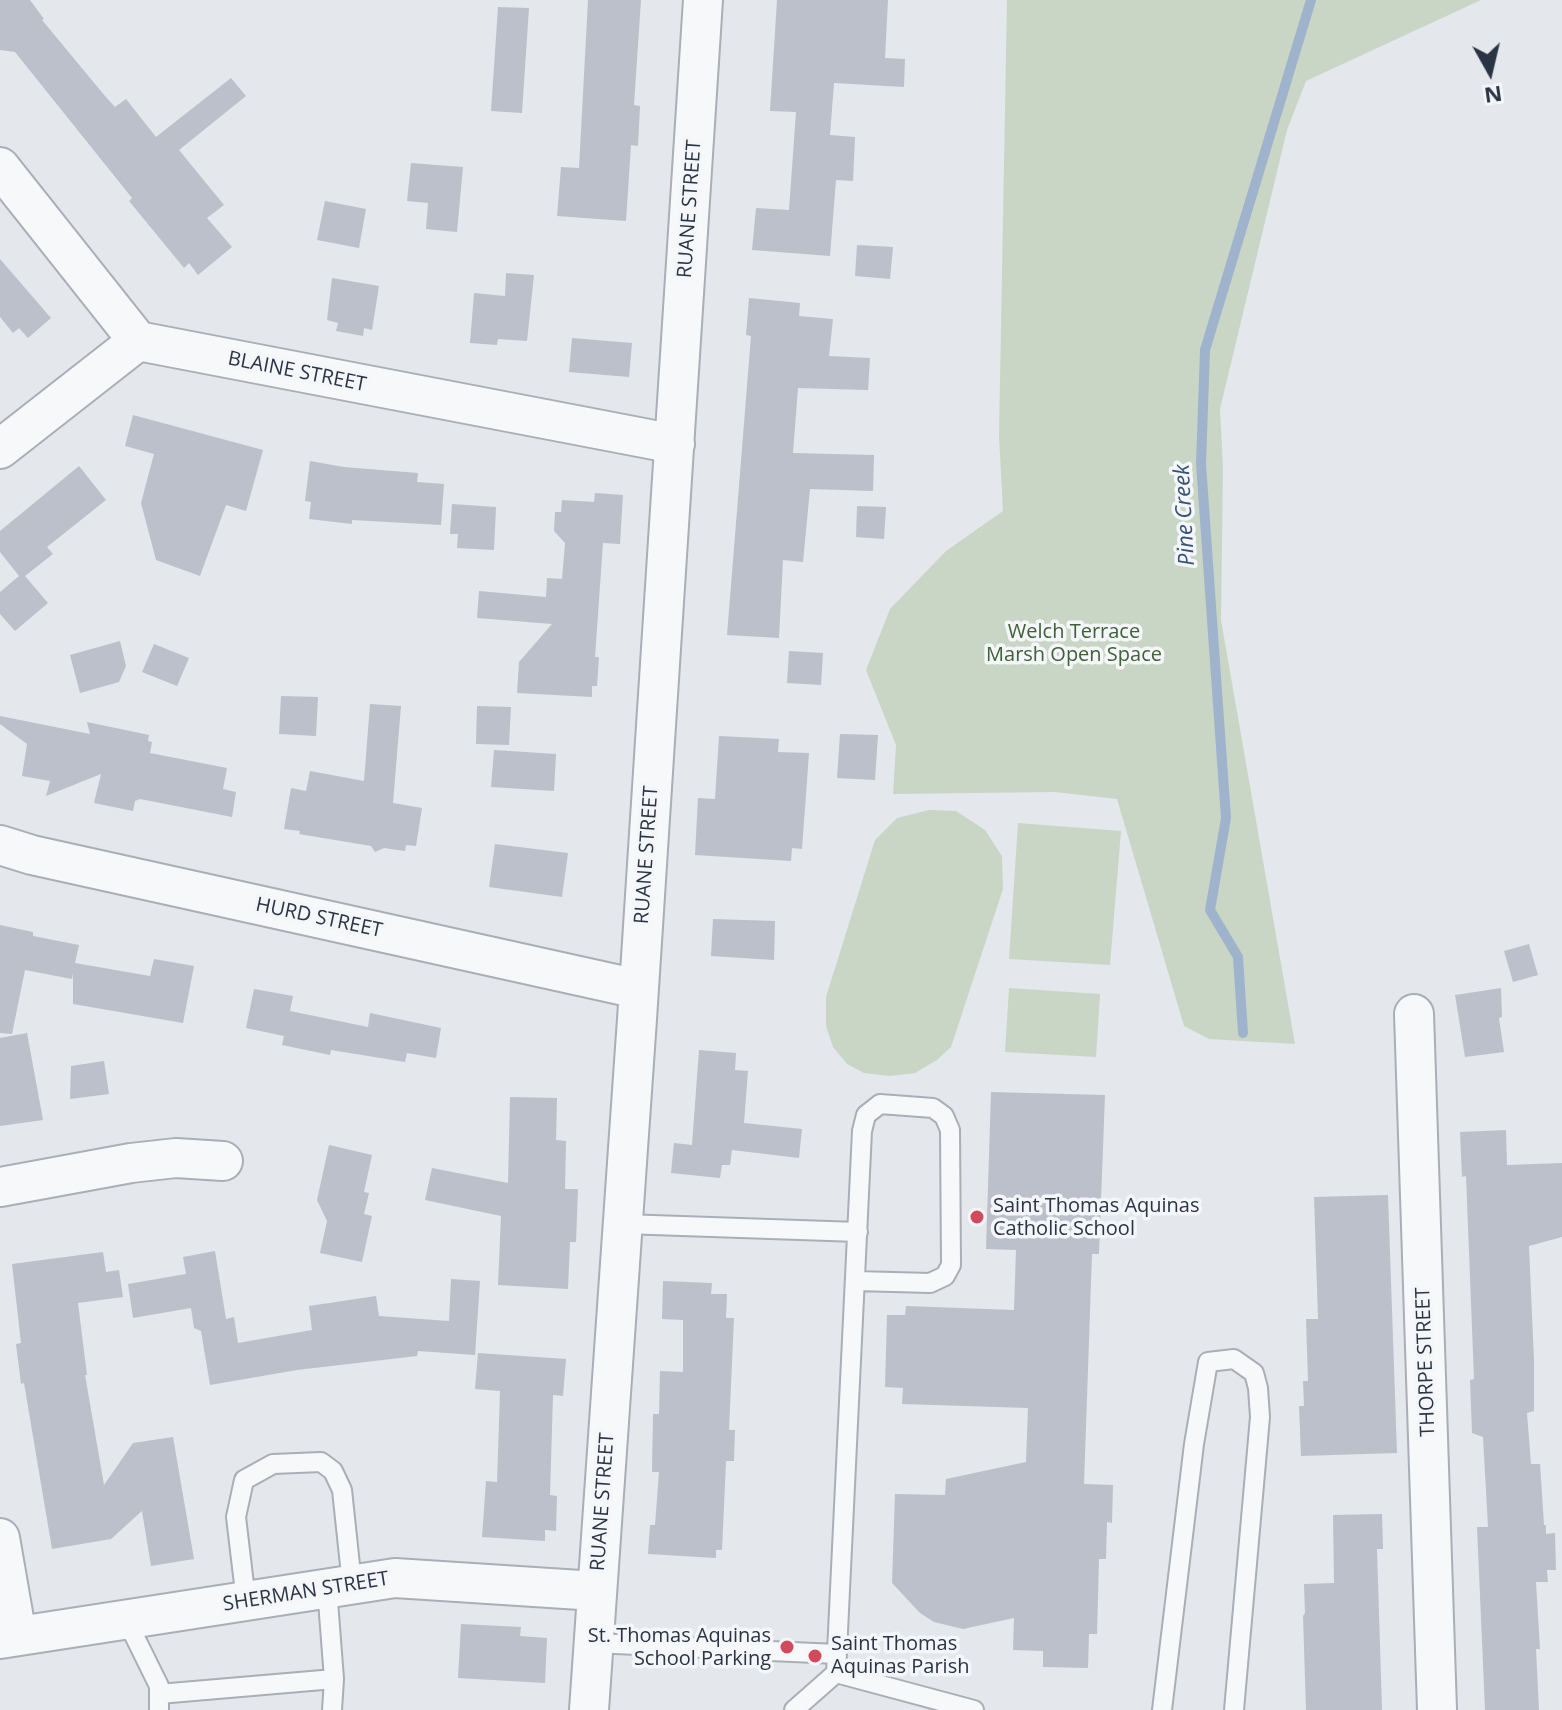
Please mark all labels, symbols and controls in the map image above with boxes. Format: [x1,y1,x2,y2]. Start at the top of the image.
north arrow [1450,32,1530,112]
text: N [1482,80,1504,112]
street label: RUANE STREET [673,139,707,279]
street label: BLAINE STREET [226,347,368,397]
water label: Pine Creek [1169,464,1201,566]
park label: Welch Terrace Marsh Open Space [986,620,1162,667]
street label: RUANE STREET [630,785,664,925]
street label: HURD STREET [253,893,385,943]
place label: Saint Thomas Aquinas Catholic School [993,1194,1199,1241]
marker: Saint Thomas Aquinas Catholic School [968,1208,986,1226]
street label: THORPE STREET [1411,1287,1441,1437]
street label: RUANE STREET [586,1432,620,1572]
street label: SHERMAN STREET [221,1567,391,1617]
place label: St. Thomas Aquinas School Parking [588,1624,771,1671]
place label: Saint Thomas Aquinas Parish [831,1632,969,1679]
marker: St. Thomas Aquinas School Parking [778,1638,796,1656]
marker: Saint Thomas Aquinas Parish [806,1647,824,1665]

